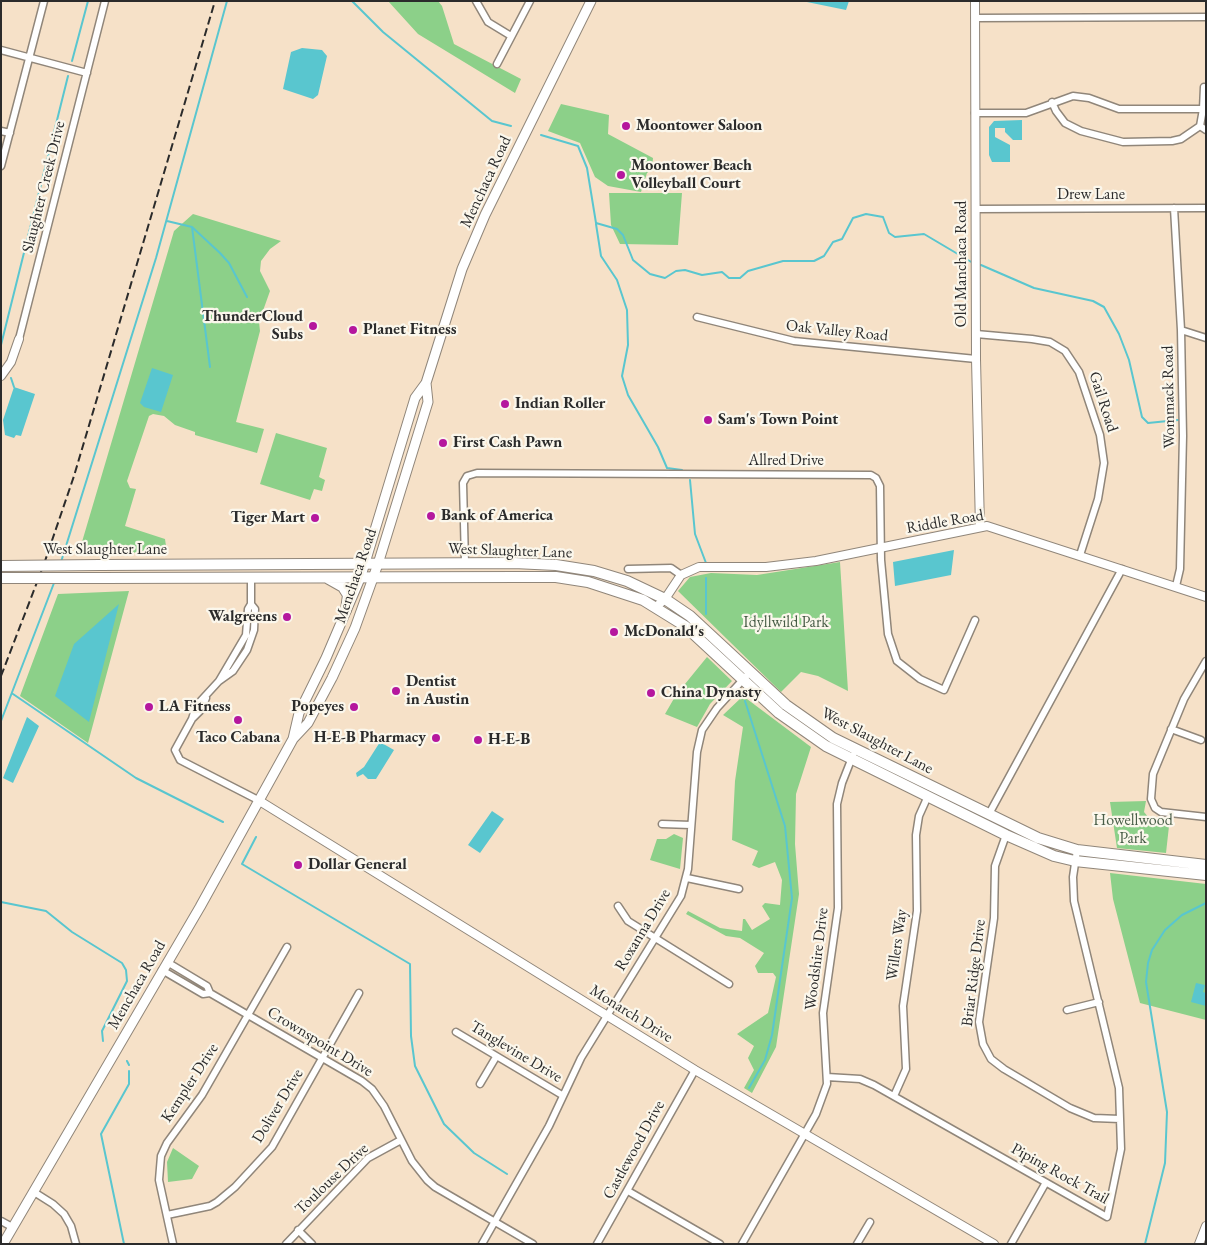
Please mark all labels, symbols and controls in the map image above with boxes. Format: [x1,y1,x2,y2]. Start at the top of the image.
place label: Moontower Saloon [636,116,762,136]
street label: Slaughter Creek Drive [18,119,70,255]
marker: Moontower Saloon [620,120,632,132]
street label: Menchaca Road [456,133,516,231]
place label: Moontower Beach Volleyball Court [631,156,752,194]
marker: Moontower Beach Volleyball Court [615,169,627,181]
street label: Drew Lane [1057,185,1125,205]
street label: Old Manchaca Road [952,201,972,327]
place label: ThunderCloud Subs [202,307,303,345]
street label: Oak Valley Road [785,316,889,346]
marker: ThunderCloud Subs [307,320,319,332]
place label: Planet Fitness [363,320,457,340]
marker: Planet Fitness [347,324,359,336]
street label: Wommack Road [1159,345,1179,449]
street label: Gail Road [1084,369,1122,435]
place label: Indian Roller [515,394,605,414]
marker: Indian Roller [499,398,511,410]
place label: Sam's Town Point [718,410,838,430]
marker: Sam's Town Point [702,414,714,426]
place label: First Cash Pawn [453,433,562,453]
marker: First Cash Pawn [437,437,449,449]
street label: Allred Drive [748,451,824,471]
place label: Bank of America [441,506,553,526]
street label: Riddle Road [905,506,985,538]
place label: Tiger Mart [231,508,305,528]
marker: Bank of America [425,510,437,522]
marker: Tiger Mart [309,512,321,524]
street label: Menchaca Road [331,526,381,626]
street label: West Slaughter Lane [448,539,572,563]
street label: West Slaughter Lane [43,540,167,560]
place label: Walgreens [208,607,277,627]
marker: Walgreens [281,611,293,623]
park label: Idyllwild Park [743,613,829,633]
place label: McDonald's [624,622,704,642]
marker: McDonald's [608,626,620,638]
place label: Dentist in Austin [406,672,469,710]
place label: China Dynasty [661,683,761,703]
marker: Dentist in Austin [390,685,402,697]
marker: China Dynasty [645,687,657,699]
place label: LA Fitness [159,697,230,717]
place label: Popeyes [291,697,344,717]
marker: LA Fitness [143,701,155,713]
marker: Popeyes [348,701,360,713]
street label: West Slaughter Lane [818,703,936,779]
marker: Taco Cabana [232,714,244,726]
place label: Taco Cabana [196,728,280,748]
place label: H-E-B Pharmacy [314,728,426,748]
place label: H-E-B [488,730,530,750]
marker: H-E-B Pharmacy [430,732,442,744]
marker: H-E-B [472,734,484,746]
park label: Howellwood Park [1093,811,1173,849]
place label: Dollar General [308,855,407,875]
marker: Dollar General [292,859,304,871]
street label: Roxanna Drive [611,885,675,975]
street label: Woodshire Drive [801,907,833,1011]
street label: Willers Way [882,908,912,982]
street label: Briar Ridge Drive [958,918,990,1028]
street label: Menchaca Road [104,937,170,1033]
street label: Monarch Drive [586,981,676,1047]
street label: Crownspoint Drive [264,1003,376,1081]
street label: Tanglevine Drive [467,1017,565,1087]
street label: Kempler Drive [157,1040,223,1126]
street label: Doliver Drive [248,1065,308,1147]
street label: Castlewood Drive [599,1097,669,1203]
street label: Toulouse Drive [291,1139,373,1219]
street label: Piping Rock Trail [1008,1139,1112,1209]

